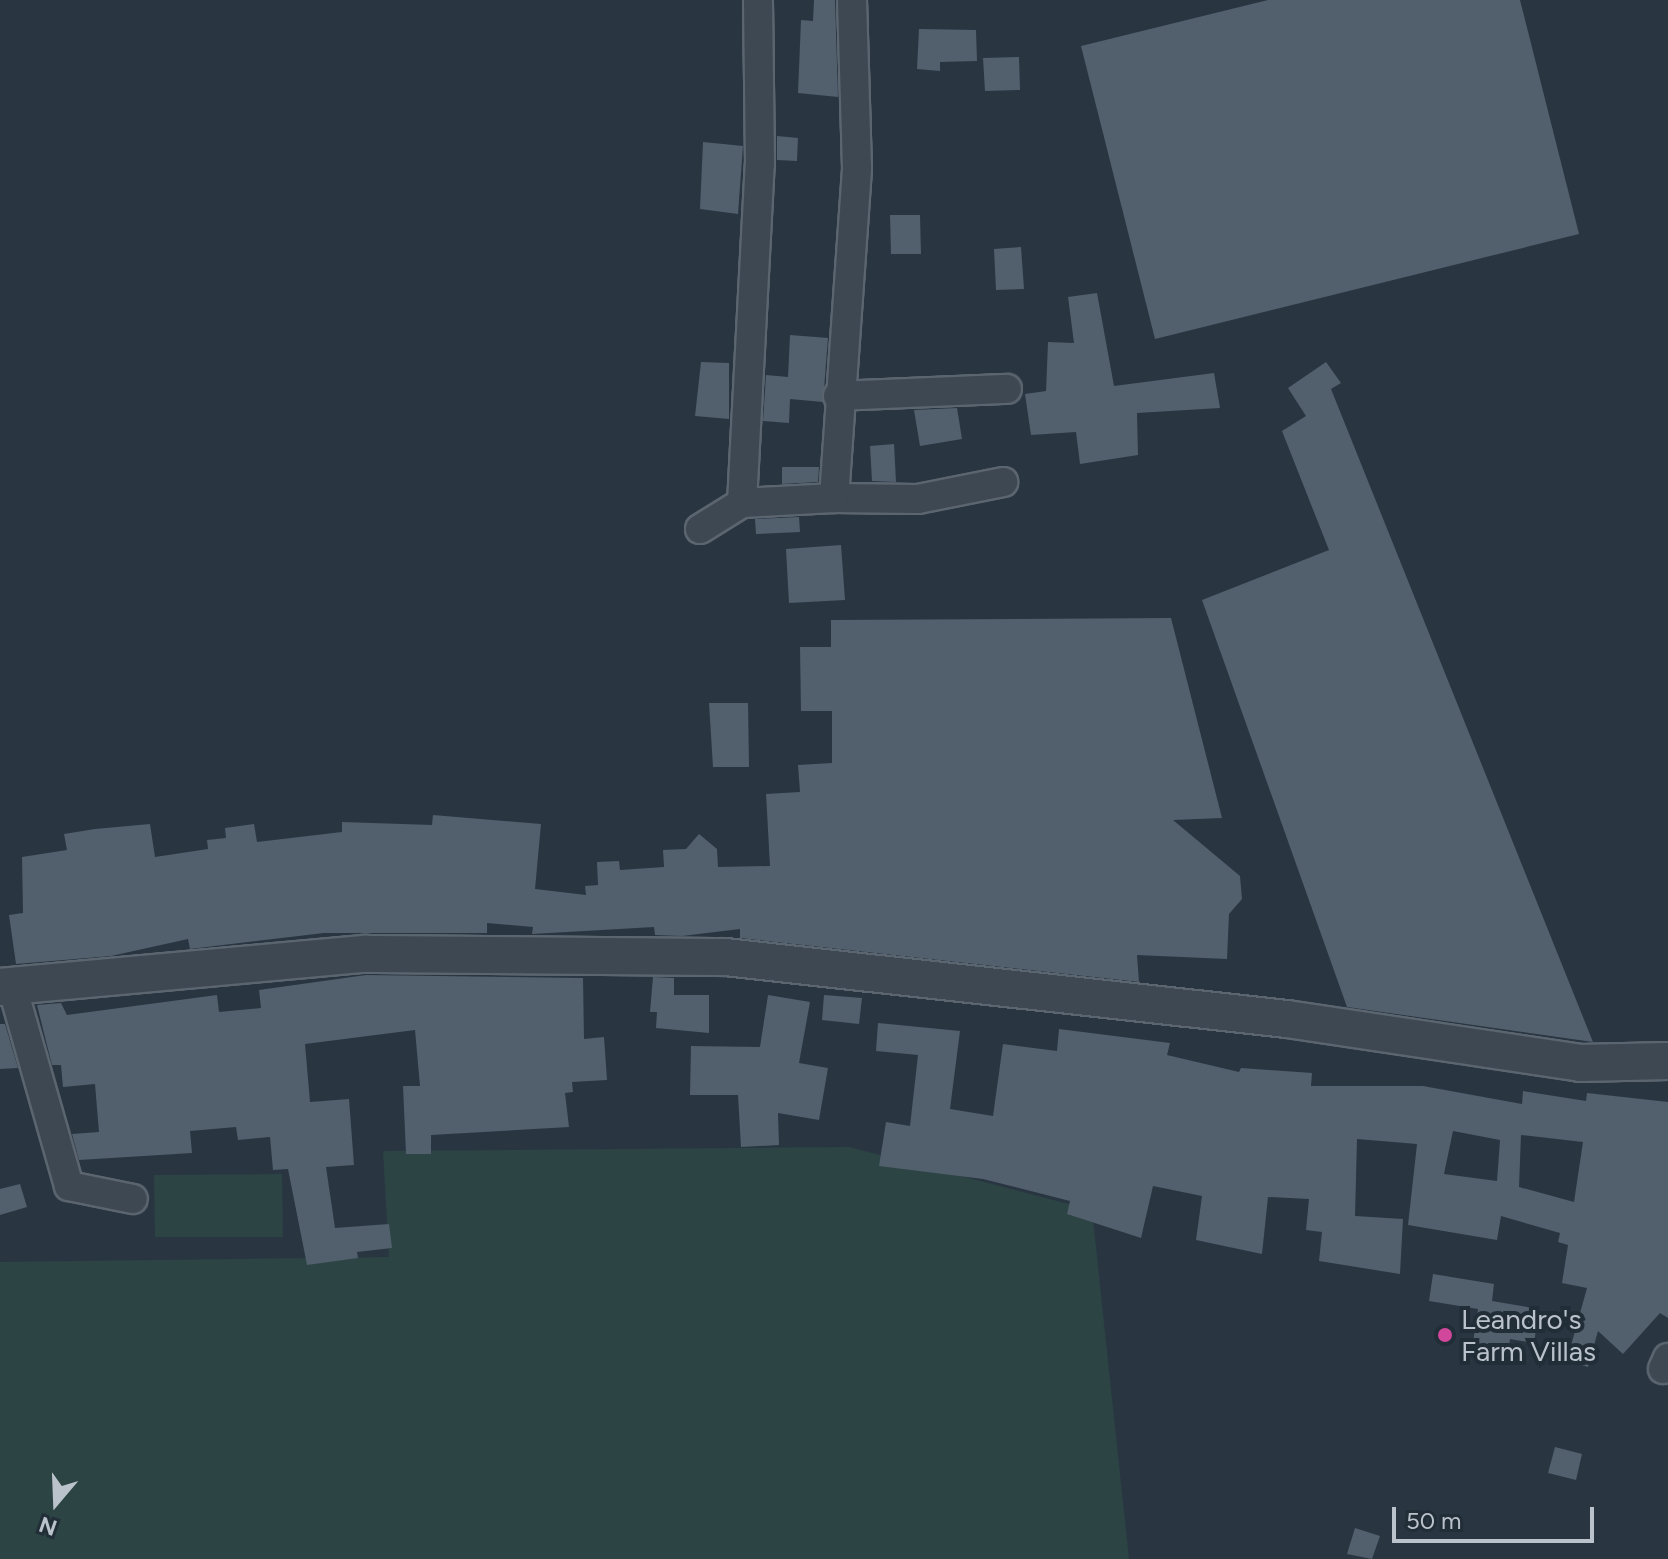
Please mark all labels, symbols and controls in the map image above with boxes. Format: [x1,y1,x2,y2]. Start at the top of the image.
place label: Leandro's Farm Villas [1461,1302,1596,1368]
marker: Leandro's Farm Villas [1436,1326,1454,1344]
north arrow [16,1463,96,1543]
scale bar [1396,1491,1598,1541]
text: 50 m [1406,1506,1462,1535]
text: N [36,1511,60,1542]

